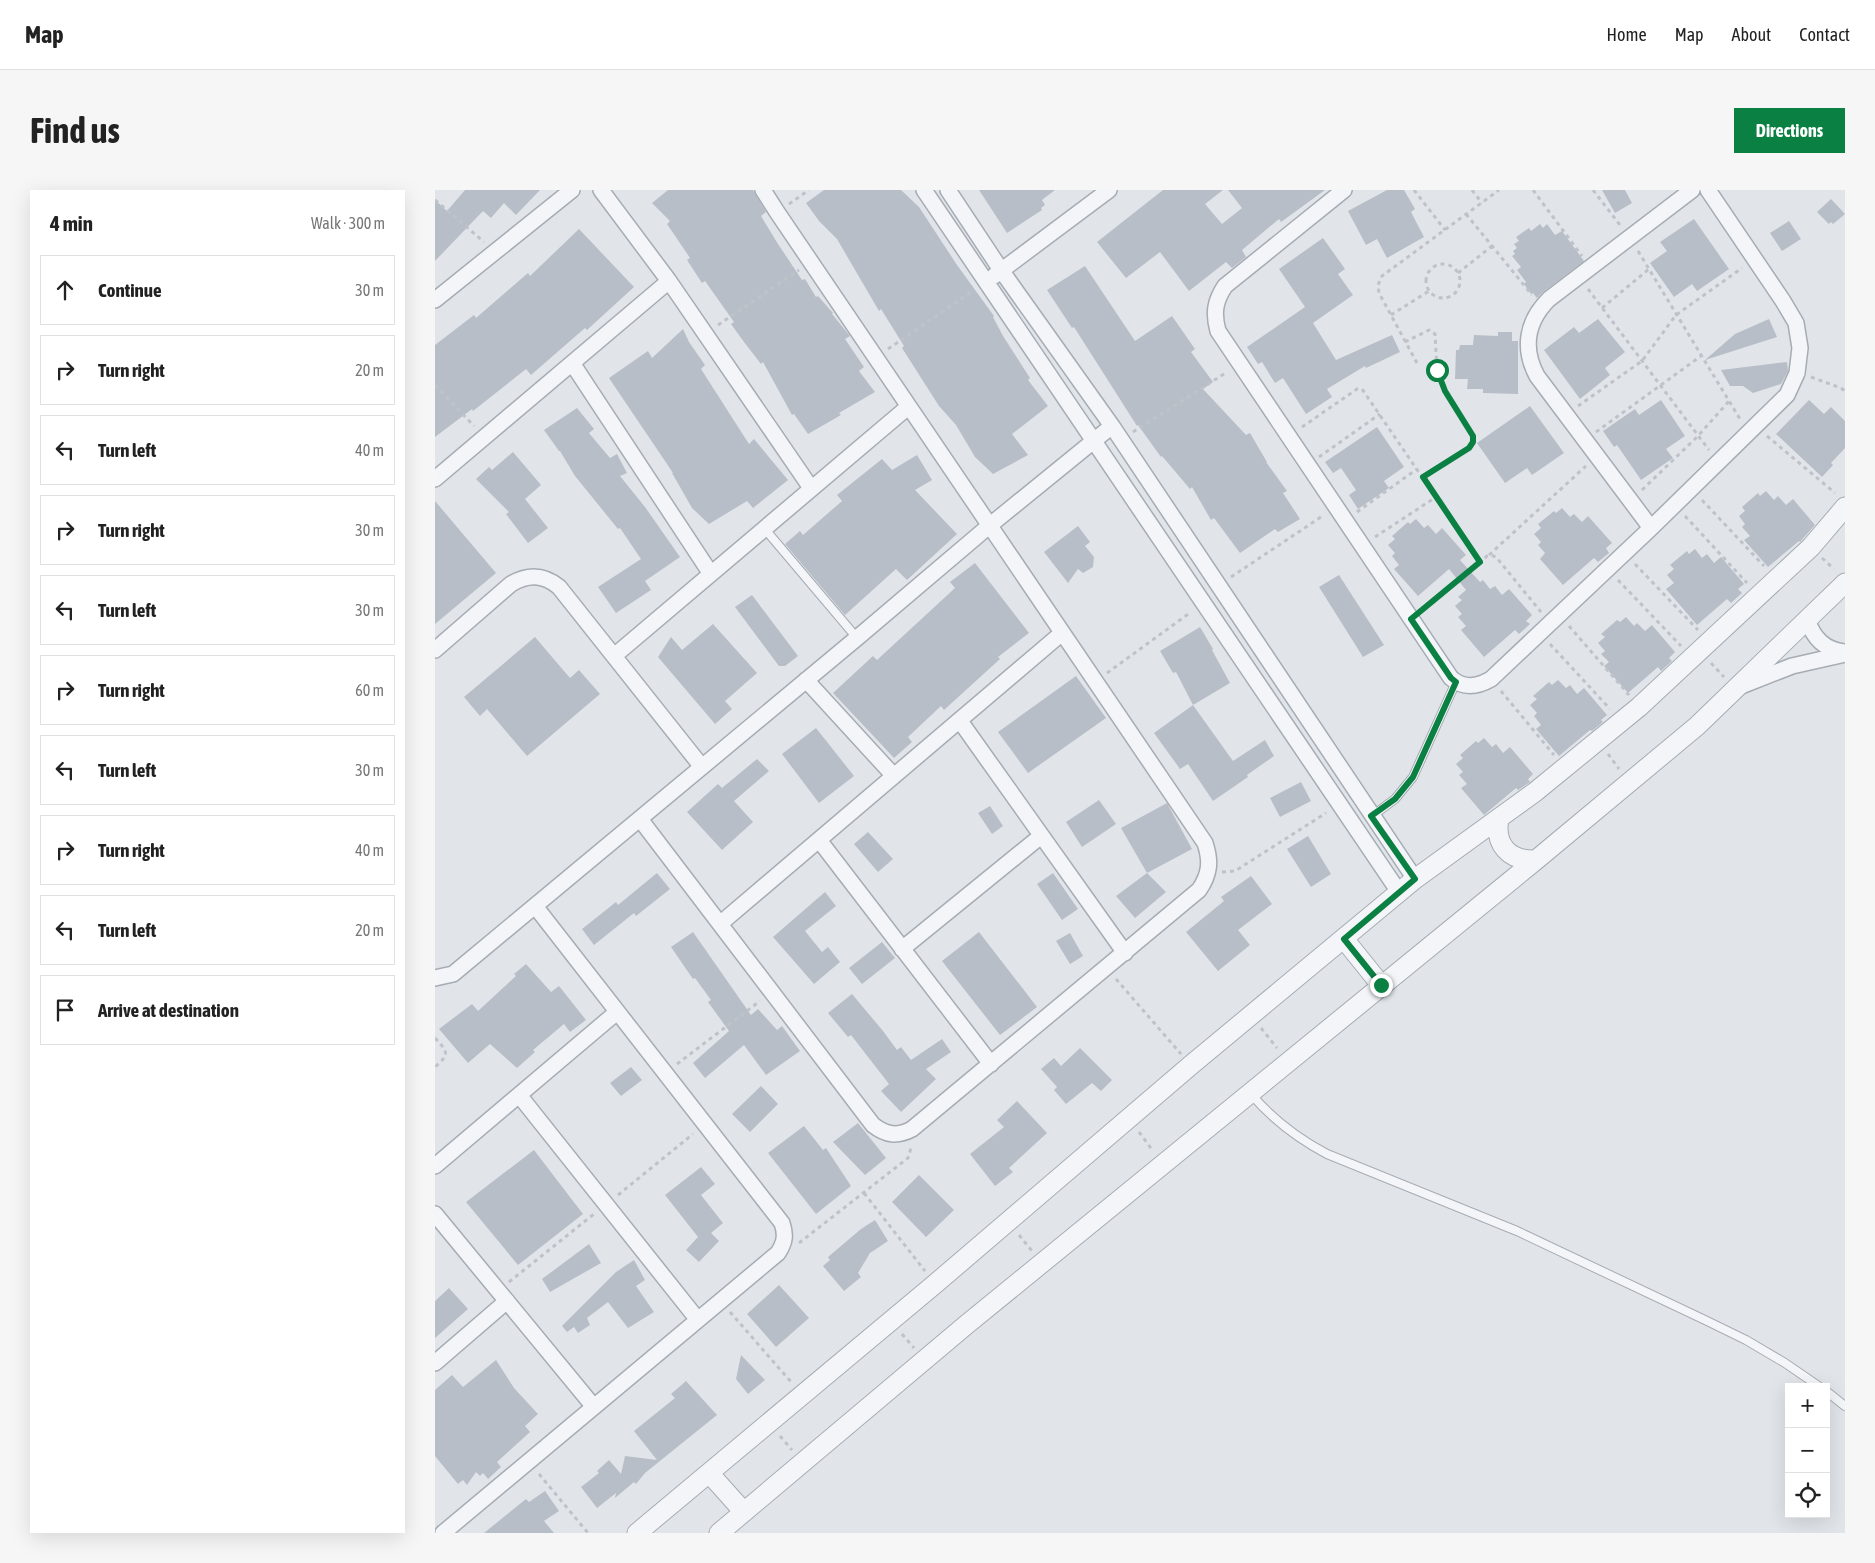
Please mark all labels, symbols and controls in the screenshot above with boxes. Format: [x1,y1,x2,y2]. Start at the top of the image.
text: Map [25,21,64,48]
text: Home [1607,24,1647,45]
text: Map [1675,24,1704,45]
text: About [1732,24,1771,45]
text: Contact [1799,24,1850,45]
button: Directions [1734,108,1845,153]
text: Find us [30,110,120,150]
text: 4 min [50,211,93,235]
text: Walk · 300 m [311,214,385,232]
icon: ahead [51,276,79,304]
text: Continue [98,279,162,301]
text: 30 m [355,281,384,299]
icon: right [51,356,79,384]
text: Turn right [98,359,165,381]
route start [1426,359,1449,382]
text: 20 m [355,361,384,379]
icon: left [51,436,79,464]
text: Turn left [98,439,156,461]
text: 40 m [355,441,384,459]
icon: right [51,516,79,544]
text: Turn right [98,519,165,541]
text: 30 m [355,521,384,539]
icon: left [51,596,79,624]
text: Turn left [98,599,156,621]
text: 30 m [355,601,384,619]
icon: right [51,676,79,704]
text: Turn right [98,679,165,701]
text: 60 m [355,681,384,699]
icon: left [51,756,79,784]
text: Turn left [98,759,156,781]
text: 30 m [355,761,384,779]
icon: right [51,836,79,864]
text: Turn right [98,839,165,861]
text: 40 m [355,841,384,859]
icon: left [51,916,79,944]
text: Turn left [98,919,156,941]
text: 20 m [355,921,384,939]
route end [1370,974,1393,997]
icon: arrive [51,996,79,1024]
text: Arrive at destination [98,999,239,1021]
map controls [1785,1383,1830,1518]
button: + [1785,1383,1830,1428]
button: − [1785,1428,1830,1473]
button: locate [1785,1473,1830,1518]

